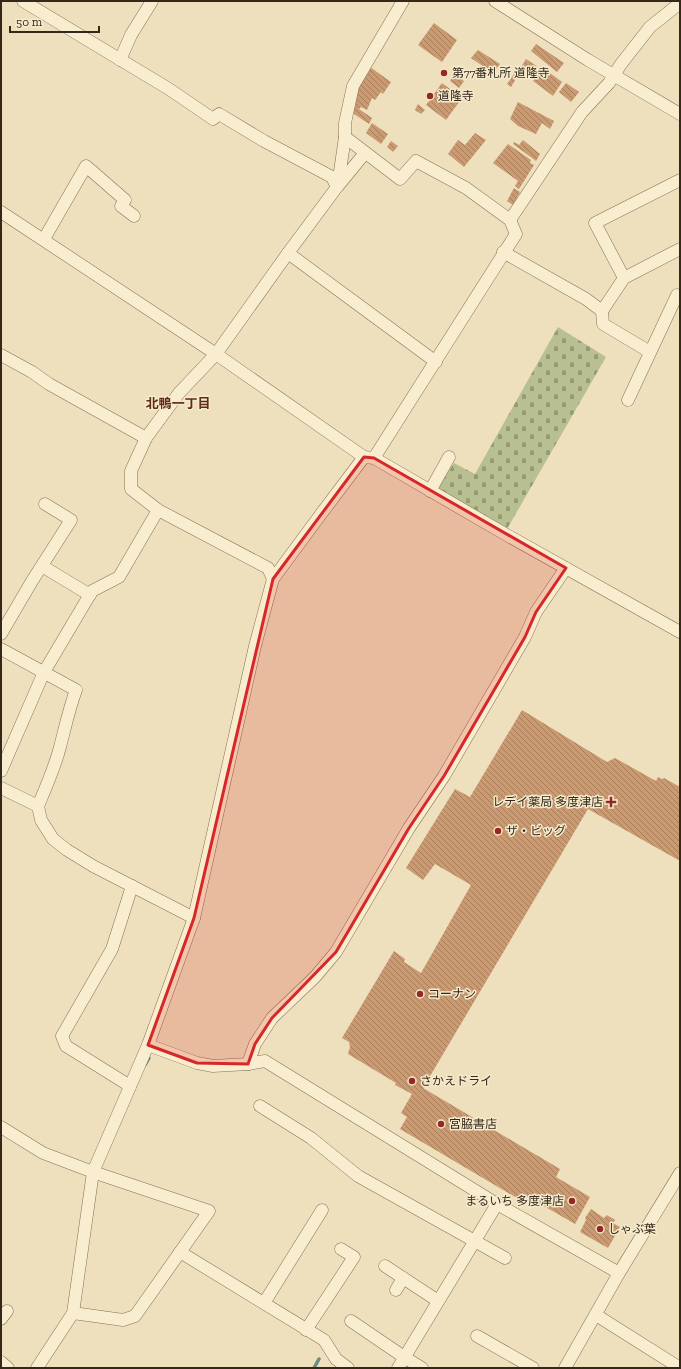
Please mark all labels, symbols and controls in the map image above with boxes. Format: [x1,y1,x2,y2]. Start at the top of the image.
scale bar [10,8,99,34]
text: 50 m [16,15,43,29]
place label: 第77番札所 道隆寺 [452,66,550,80]
marker: 第77番札所 道隆寺 [439,68,449,78]
place label: 道隆寺 [438,89,474,103]
marker: 道隆寺 [425,91,435,101]
district label: 北鴨一丁目 [145,396,211,411]
place label: レデイ薬局 多度津店 [492,795,603,809]
marker: レデイ薬局 多度津店 [606,797,616,807]
place label: ザ・ビッグ [506,824,566,838]
marker: ザ・ビッグ [493,826,503,836]
place label: コーナン [428,987,476,1001]
marker: コーナン [415,989,425,999]
place label: さかえドライ [420,1074,492,1088]
marker: さかえドライ [407,1076,417,1086]
place label: 宮脇書店 [449,1117,497,1131]
marker: 宮脇書店 [436,1119,446,1129]
place label: まるいち 多度津店 [465,1194,564,1208]
marker: まるいち 多度津店 [567,1196,577,1206]
place label: しゃぶ葉 [608,1222,656,1236]
marker: しゃぶ葉 [595,1224,605,1234]

